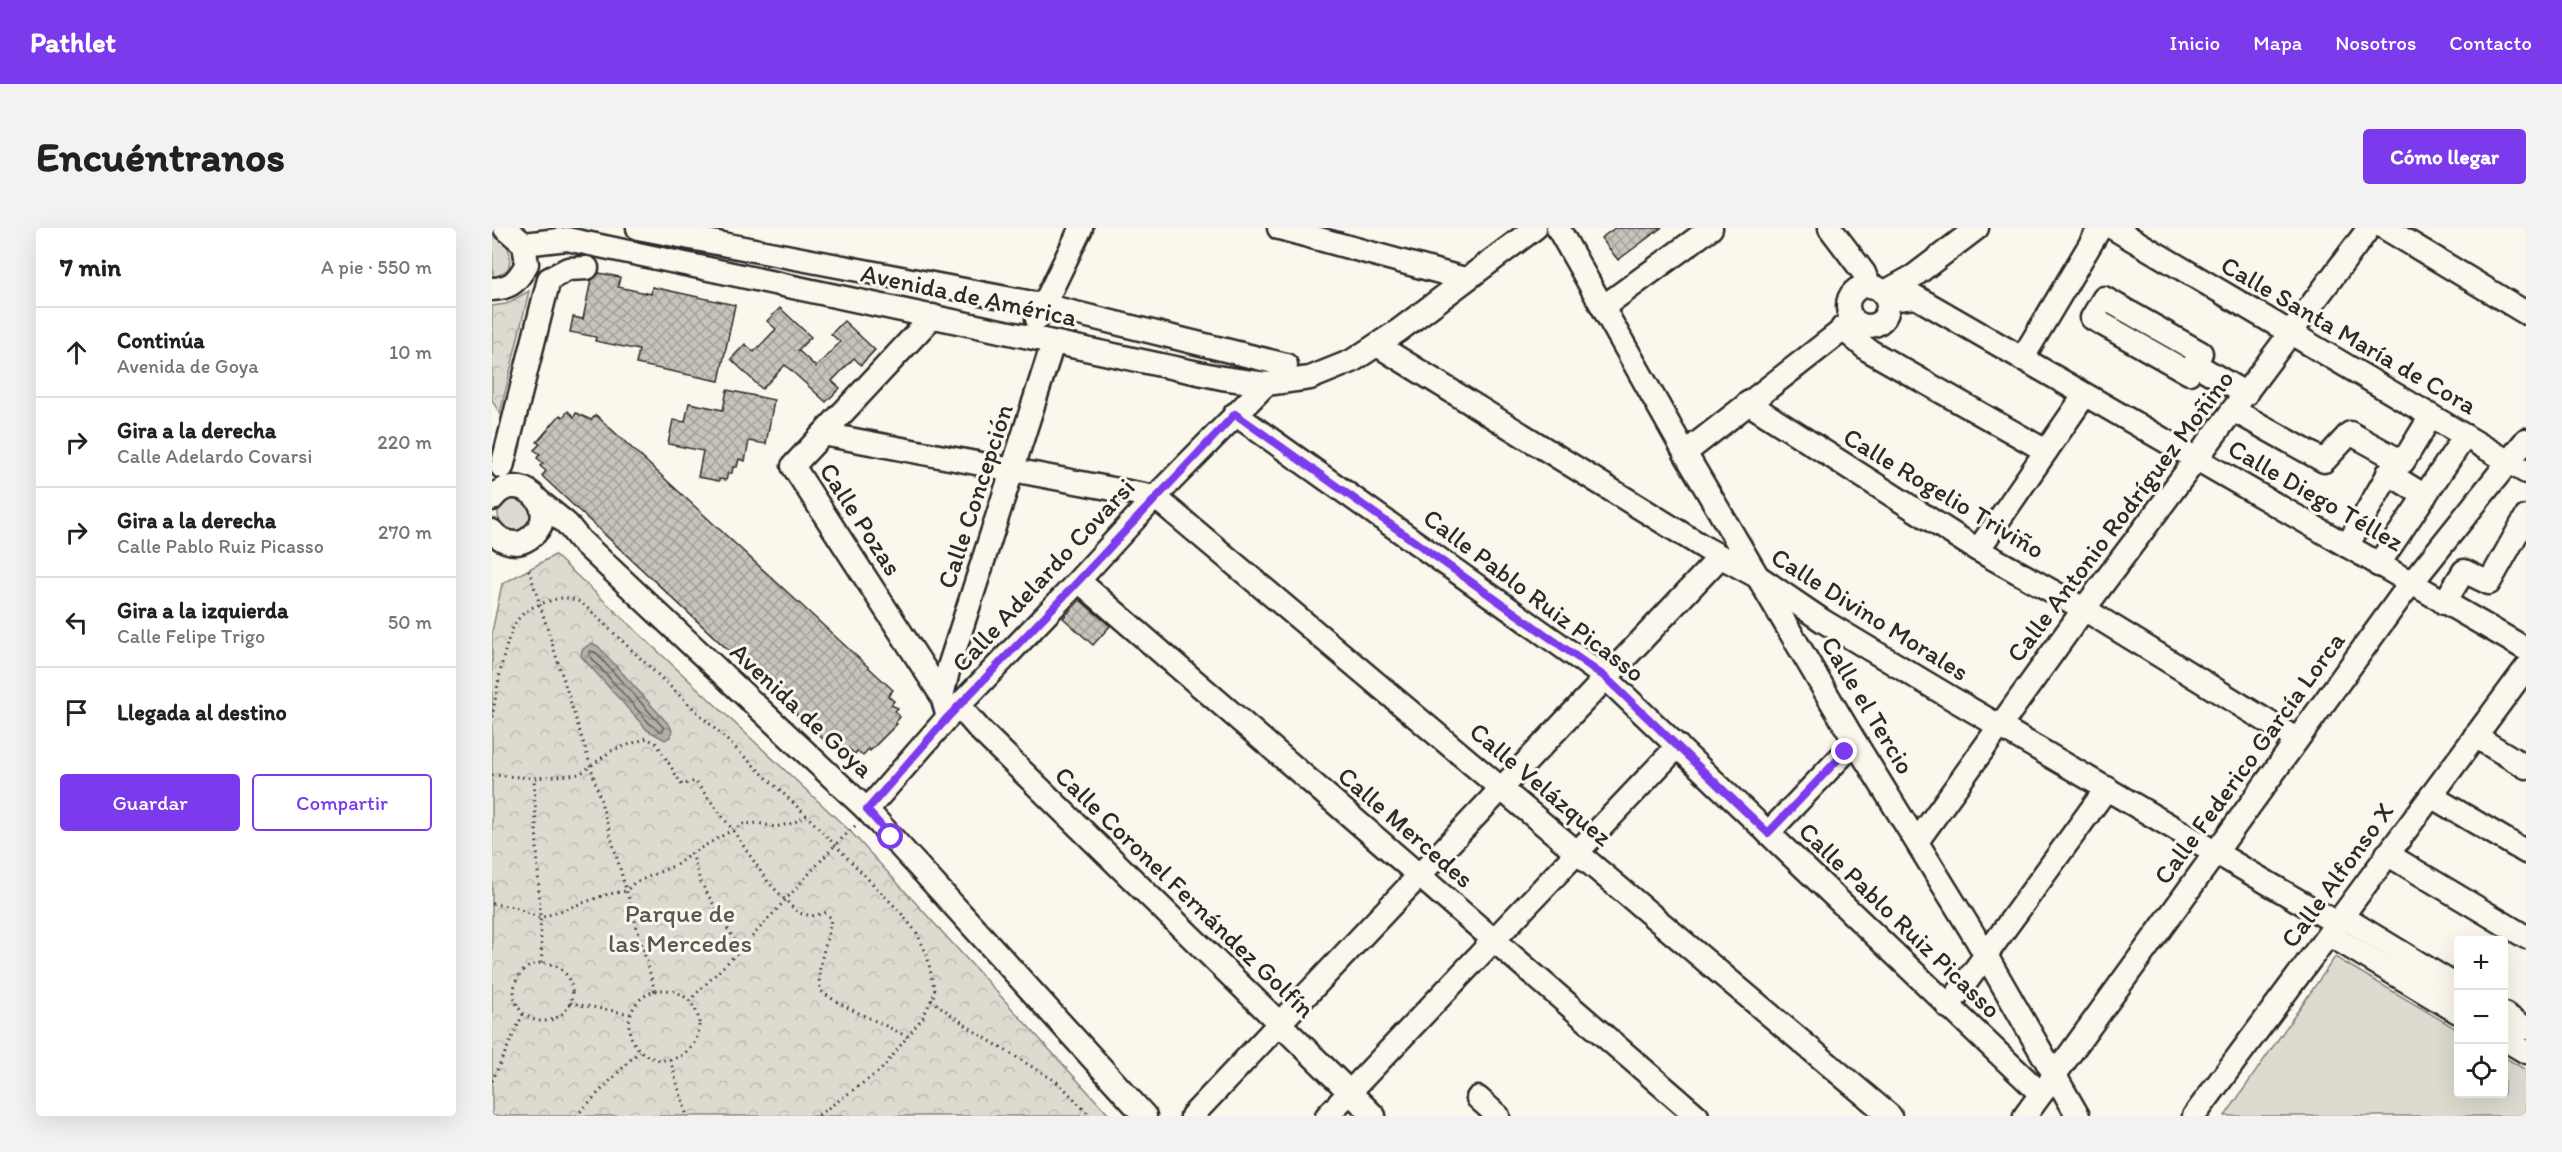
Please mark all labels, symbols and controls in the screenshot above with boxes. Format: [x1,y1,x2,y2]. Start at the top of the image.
text: Pathlet [30,25,116,59]
text: Inicio [2170,30,2220,55]
text: Mapa [2253,30,2302,55]
text: Nosotros [2335,30,2416,55]
text: Contacto [2449,30,2532,55]
button: Cómo llegar [2363,129,2526,184]
text: Encuéntranos [36,131,285,182]
street label: Calle Santa María de Cora [2215,249,2483,422]
text: 7 min [60,251,121,283]
text: A pie · 550 m [321,255,432,279]
street label: Avenida de América [858,256,1080,334]
text: Continúa [117,327,205,354]
icon: ahead [60,336,93,369]
text: 10 m [389,340,432,364]
text: Avenida de Goya [117,354,259,378]
street label: Calle Antonio Rodríguez Moñino [2000,363,2240,669]
street label: Calle Concepción [930,399,1020,592]
text: Gira a la derecha [117,417,276,444]
street label: Calle Rogelio Triviño [1838,420,2050,566]
icon: right [60,426,93,459]
text: 220 m [377,430,432,454]
street label: Calle Diego Téllez [2223,432,2409,558]
text: Calle Adelardo Covarsi [117,444,312,468]
street label: Calle Pozas [813,456,909,582]
street label: Calle Adelardo Covarsi [945,471,1141,679]
street label: Calle Pablo Ruiz Picasso [1417,501,1651,689]
text: Gira a la derecha [117,507,276,534]
icon: right [60,516,93,549]
text: 270 m [378,520,432,544]
text: Calle Pablo Ruiz Picasso [117,534,324,558]
street label: Calle Divino Morales [1765,540,1975,688]
text: Gira a la izquierda [117,597,288,624]
icon: left [60,606,93,639]
text: 50 m [388,610,432,634]
text: Calle Felipe Trigo [117,624,265,648]
street label: Calle Federico García Lorca [2146,625,2352,891]
street label: Calle el Tercio [1814,630,1922,780]
street label: Avenida de Goya [724,636,881,785]
icon: arrive [60,696,93,729]
text: Llegada al destino [117,699,287,726]
street label: Calle Velázquez [1463,715,1619,853]
route end [1831,738,1857,764]
street label: Calle Coronel Fernández Golfín [1048,759,1322,1025]
street label: Calle Mercedes [1332,759,1480,895]
button: Guardar [60,774,240,831]
button: Compartir [252,774,432,831]
street label: Calle Alfonso X [2274,796,2401,954]
street label: Calle Pablo Ruiz Picasso [1792,815,2008,1025]
route start [877,823,903,849]
park label: Parque de las Mercedes [608,897,752,959]
map controls [2454,936,2508,1098]
button: + [2454,936,2508,990]
button: − [2454,990,2508,1044]
button: locate [2454,1044,2508,1098]

